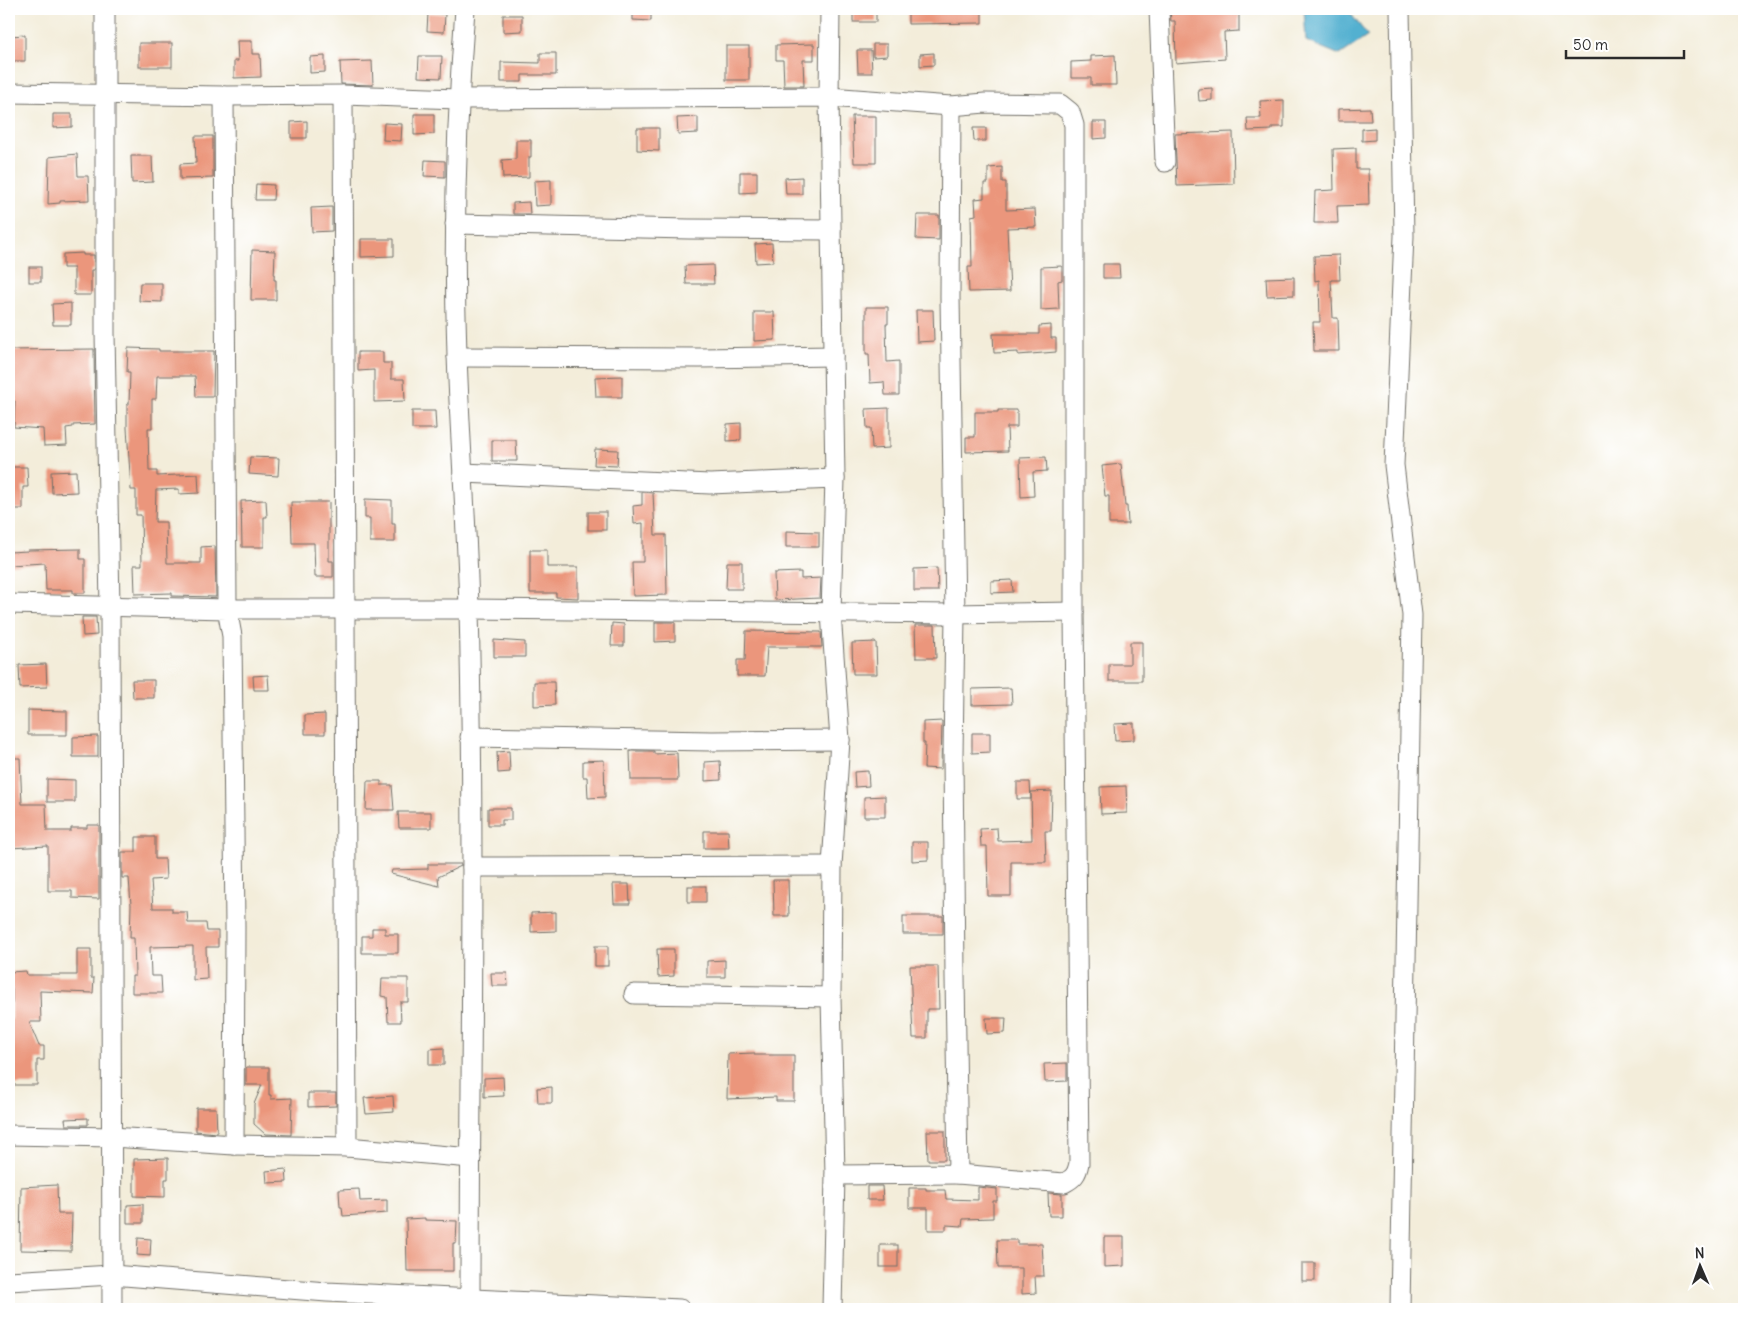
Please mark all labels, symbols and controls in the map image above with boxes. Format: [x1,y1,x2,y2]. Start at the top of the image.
scale bar [1566,28,1683,60]
text: 50 m [1573,35,1608,54]
north arrow [1676,1240,1726,1290]
text: N [1694,1244,1705,1262]

